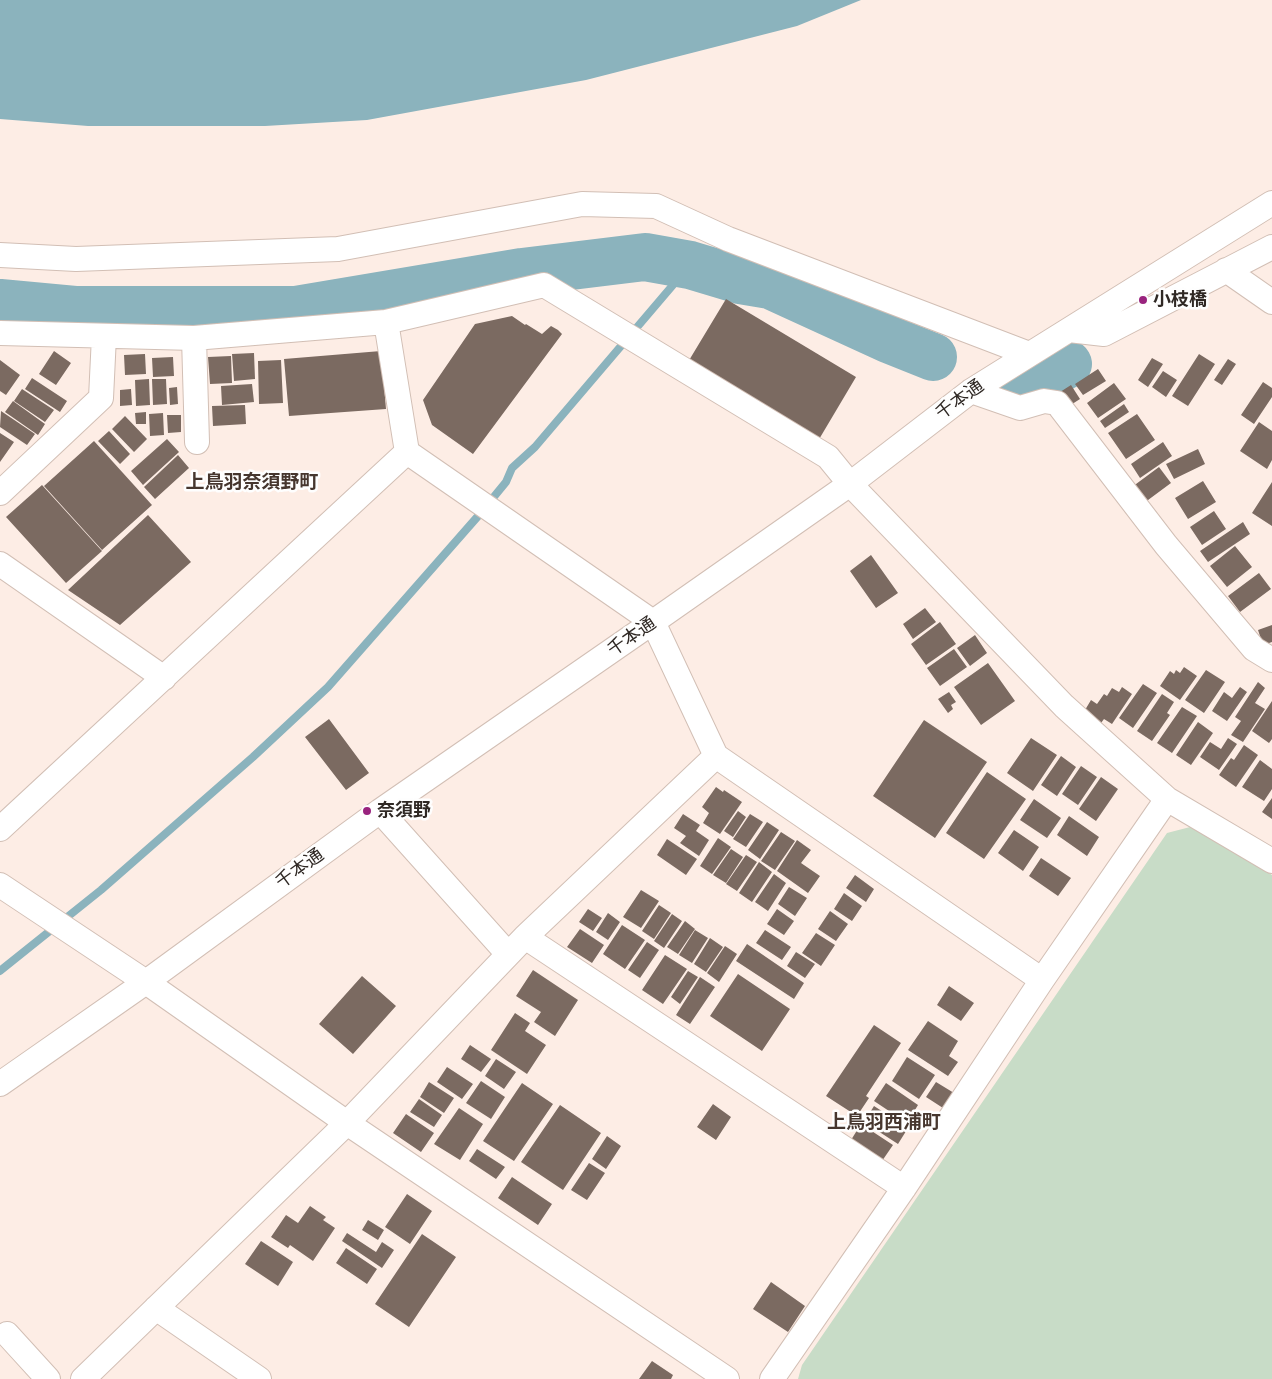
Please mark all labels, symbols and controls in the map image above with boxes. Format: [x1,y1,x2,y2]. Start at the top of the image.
place label: 小枝橋 [1153,289,1207,311]
marker: 小枝橋 [1137,294,1149,306]
street label: 千本通 [932,375,988,425]
district label: 上鳥羽奈須野町 [186,472,318,494]
street label: 千本通 [604,613,660,661]
place label: 奈須野 [377,800,431,822]
marker: 奈須野 [361,805,373,817]
street label: 千本通 [272,844,328,894]
district label: 上鳥羽西浦町 [827,1112,941,1134]

